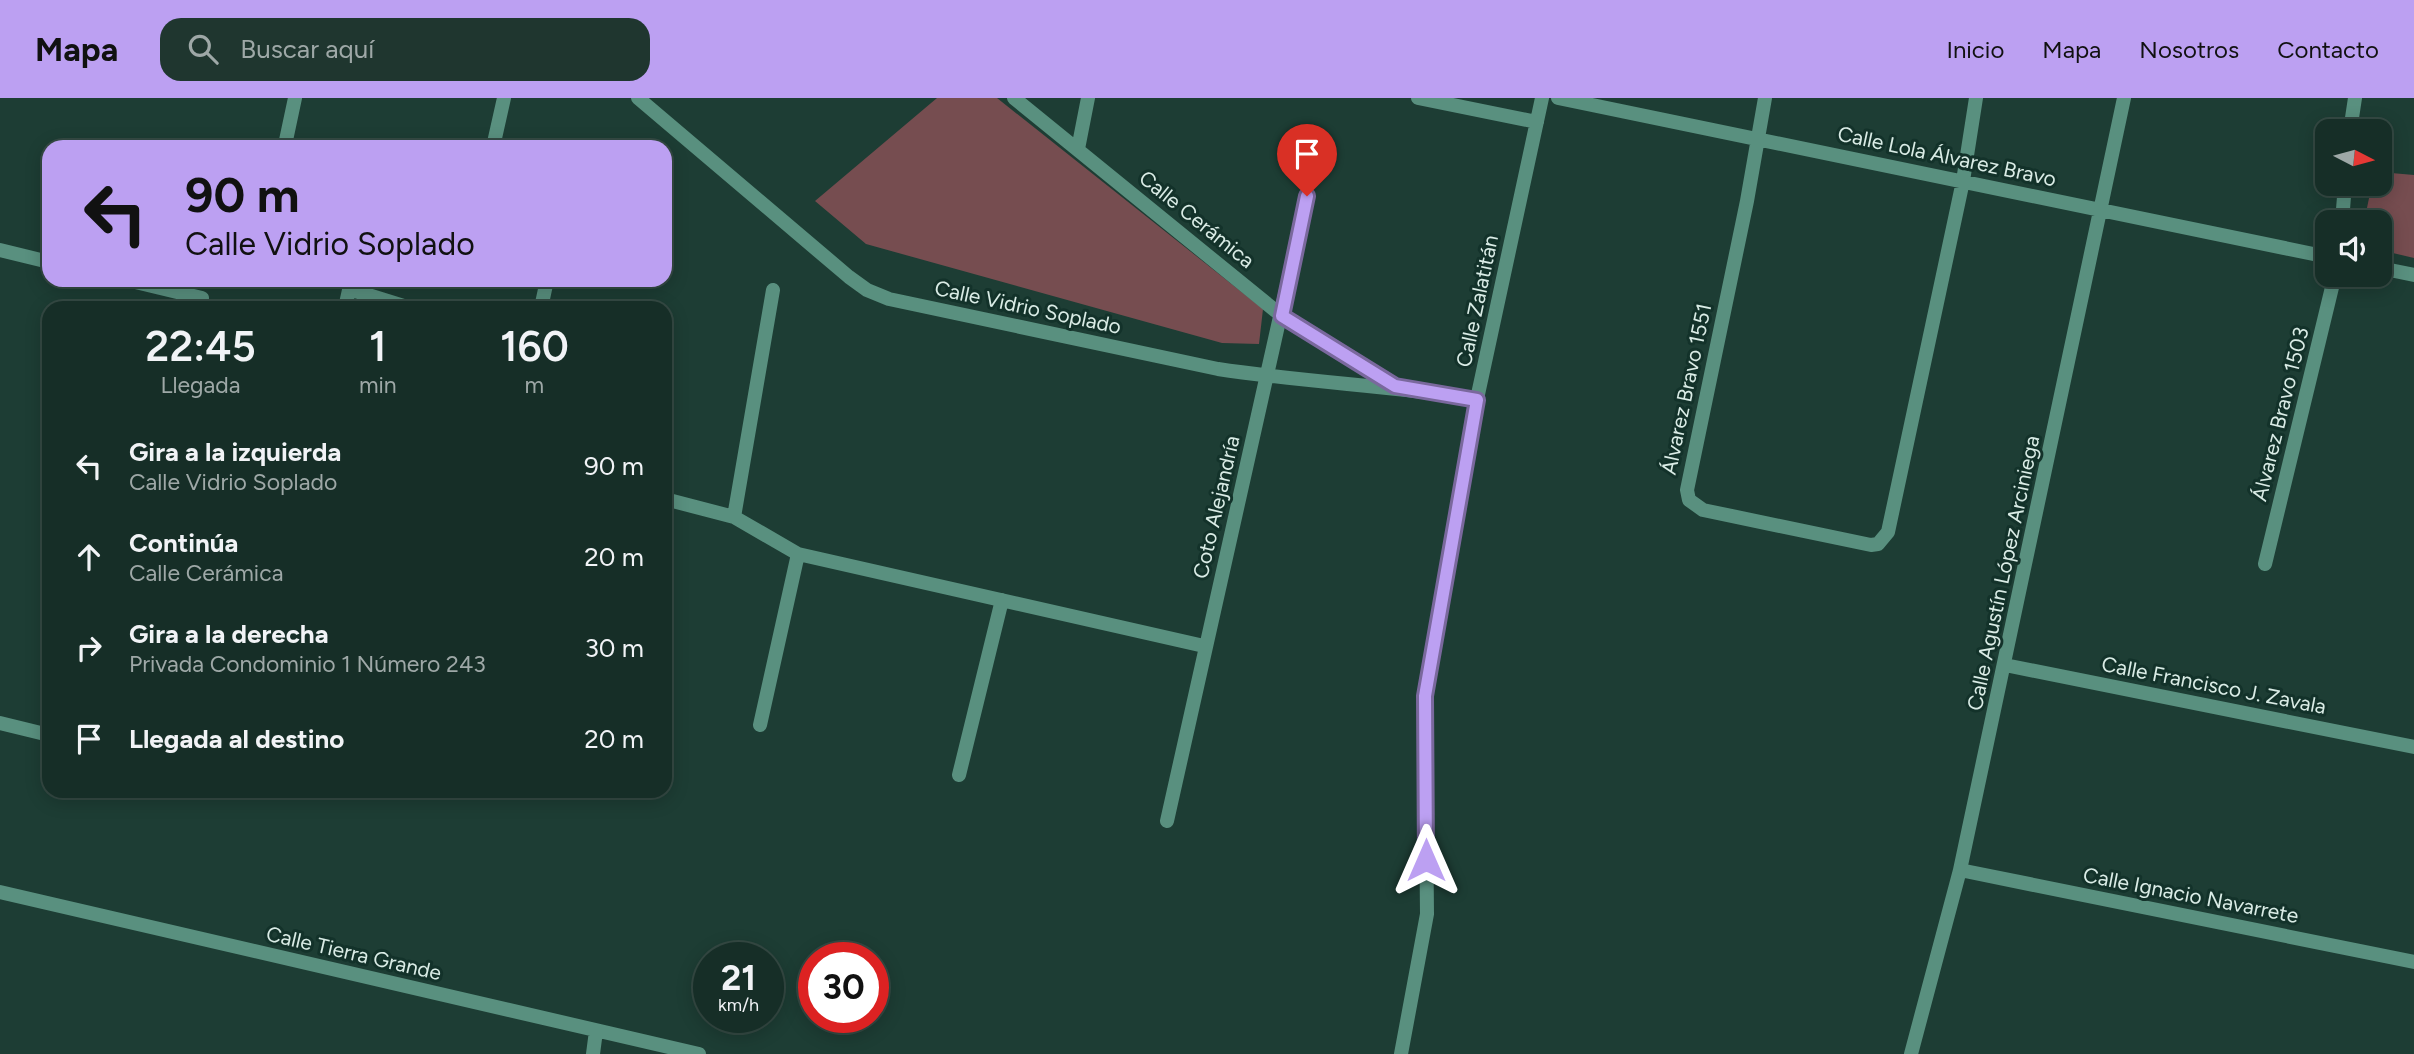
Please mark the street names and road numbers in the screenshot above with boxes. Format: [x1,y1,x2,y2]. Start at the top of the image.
street label: Calle Lola Álvarez Bravo [1835,121,2059,191]
street label: Calle Cerámica [1134,165,1260,273]
street label: Calle Zalatitán [1451,233,1503,369]
street label: Calle Vidrio Soplado [932,275,1124,339]
street label: Álvarez Bravo 1551 [1656,301,1716,477]
street label: Álvarez Bravo 1503 [2246,324,2314,504]
street label: Coto Alejandría [1187,433,1245,581]
street label: Calle Agustín López Arciniega [1962,433,2044,713]
street label: Calle Francisco J. Zavala [2100,651,2328,719]
street label: Calle Ignacio Navarrete [2081,862,2301,928]
street label: Calle Tierra Grande [264,921,444,985]

